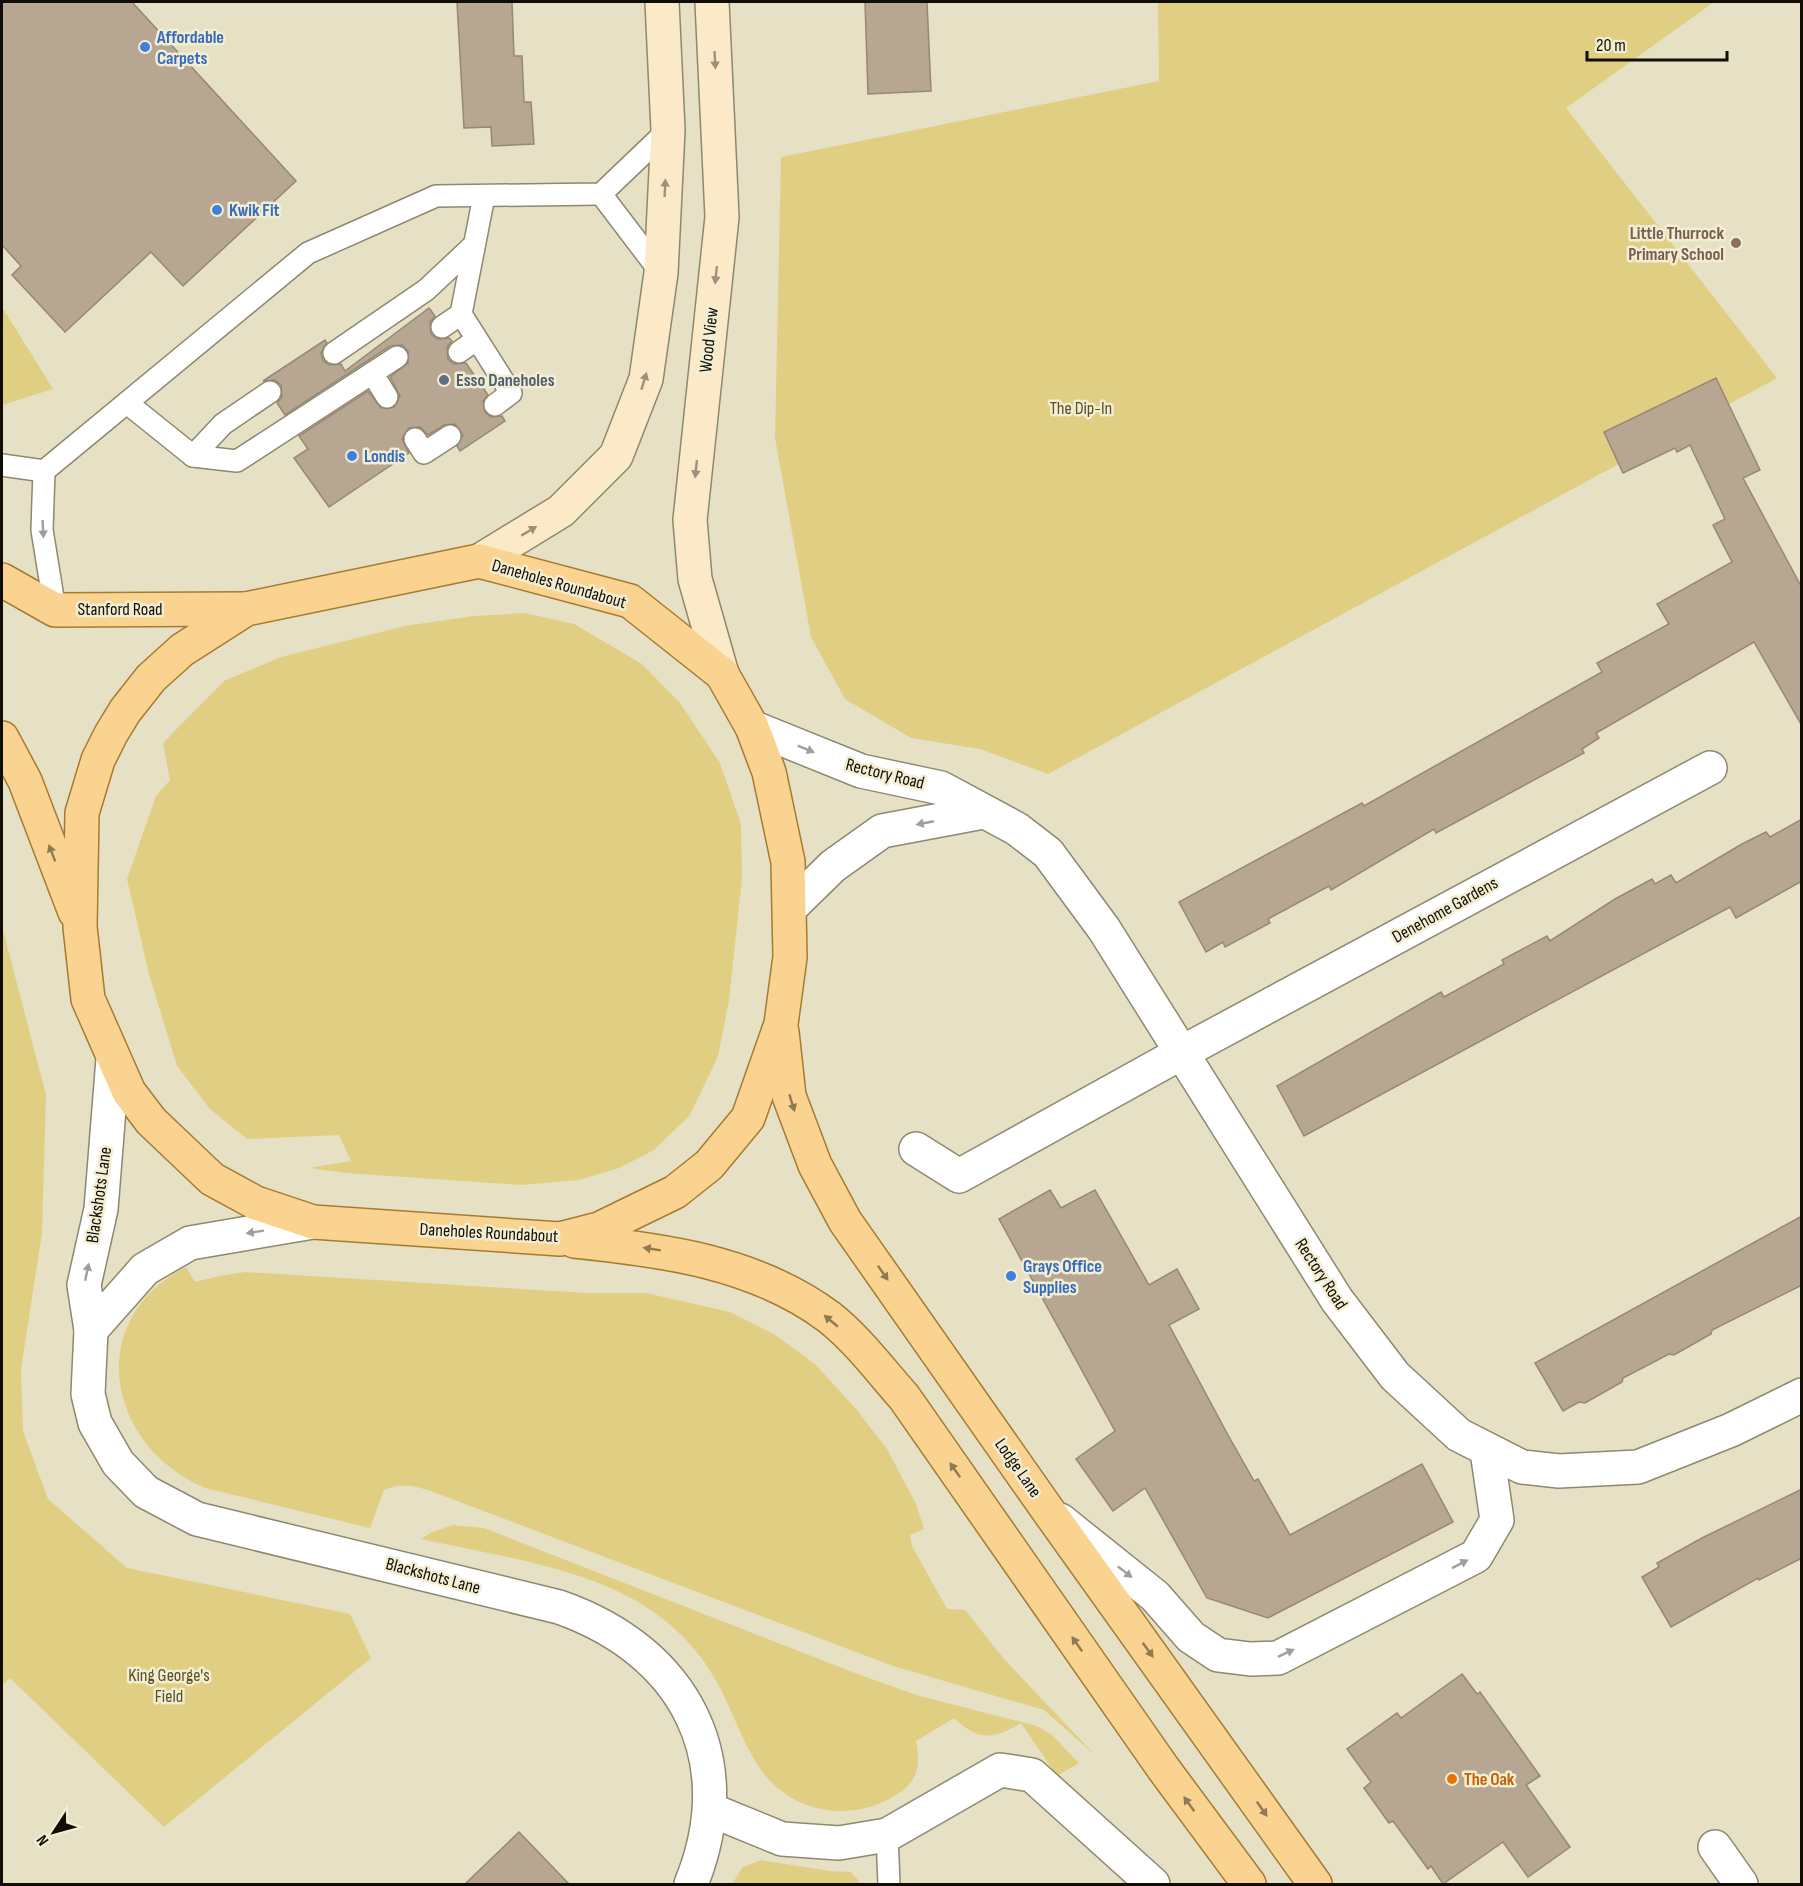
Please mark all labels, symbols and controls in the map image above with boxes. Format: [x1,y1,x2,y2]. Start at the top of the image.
scale bar [1587,24,1726,62]
place label: Affordable Carpets [156,27,224,69]
text: 20 m [1596,35,1626,56]
marker: Affordable Carpets [138,40,152,54]
one-way arrow [711,50,720,69]
one-way arrow [661,178,670,197]
place label: Kwik Fit [229,200,280,221]
marker: Kwik Fit [210,203,224,217]
place label: Little Thurrock Primary School [1628,223,1724,265]
marker: Little Thurrock Primary School [1729,236,1743,250]
one-way arrow [711,265,721,284]
street label: Wood View [695,306,723,374]
place label: Esso Daneholes [456,370,555,391]
one-way arrow [640,372,649,390]
marker: Esso Daneholes [437,373,451,387]
park label: The Dip-In [1050,398,1112,419]
place label: Londis [364,446,405,467]
marker: Londis [345,449,359,463]
one-way arrow [691,459,700,478]
one-way arrow [38,520,48,539]
one-way arrow [521,525,537,536]
street label: Daneholes Roundabout [489,555,629,613]
street label: Stanford Road [77,599,163,620]
one-way arrow [797,745,815,754]
street label: Rectory Road [843,754,927,794]
one-way arrow [915,819,934,828]
one-way arrow [47,844,57,862]
street label: Denehome Gardens [1389,872,1501,948]
one-way arrow [788,1094,797,1112]
street label: Blackshots Lane [82,1146,116,1244]
street label: Daneholes Roundabout [419,1219,559,1247]
one-way arrow [246,1228,265,1237]
street label: Rectory Road [1290,1235,1352,1313]
one-way arrow [642,1245,661,1254]
place label: Grays Office Supplies [1023,1256,1102,1298]
one-way arrow [83,1263,92,1282]
one-way arrow [877,1266,889,1281]
marker: Grays Office Supplies [1004,1269,1018,1283]
one-way arrow [823,1314,839,1327]
street label: Lodge Lane [990,1434,1046,1502]
one-way arrow [949,1463,961,1479]
street label: Blackshots Lane [383,1553,483,1599]
one-way arrow [1451,1560,1469,1570]
one-way arrow [1117,1565,1133,1578]
one-way arrow [1071,1637,1083,1653]
one-way arrow [1142,1642,1154,1658]
one-way arrow [1278,1649,1295,1658]
park label: King George's Field [128,1665,210,1707]
place label: The Oak [1464,1769,1515,1790]
marker: The Oak [1445,1772,1459,1786]
one-way arrow [1183,1796,1195,1812]
one-way arrow [1256,1800,1268,1816]
north arrow [24,1802,84,1862]
text: N [33,1831,53,1849]

